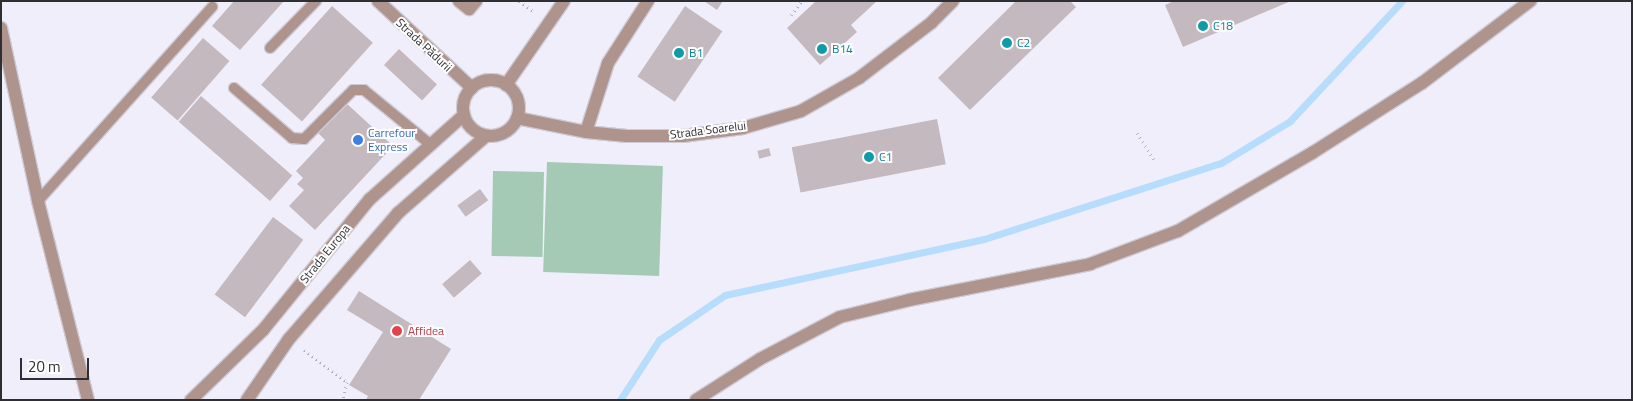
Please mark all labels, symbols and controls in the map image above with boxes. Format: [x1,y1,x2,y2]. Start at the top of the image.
street label: Strada Pădurii [393,16,455,74]
place label: C18 [1213,19,1233,33]
marker: C18 [1197,20,1209,32]
place label: C2 [1017,36,1030,50]
marker: C2 [1001,37,1013,49]
place label: B14 [832,42,853,56]
marker: B14 [816,43,828,55]
place label: B1 [689,46,703,60]
marker: B1 [673,47,685,59]
street label: Strada Soarelui [669,118,747,142]
place label: Carrefour Express [368,126,416,154]
marker: Carrefour Express [352,134,364,146]
place label: C1 [879,150,892,164]
marker: C1 [863,151,875,163]
street label: Strada Europa [297,222,353,286]
marker: Affidea [390,324,404,338]
place label: Affidea [408,324,444,338]
scale bar [22,348,91,380]
text: 20 m [28,355,61,378]

